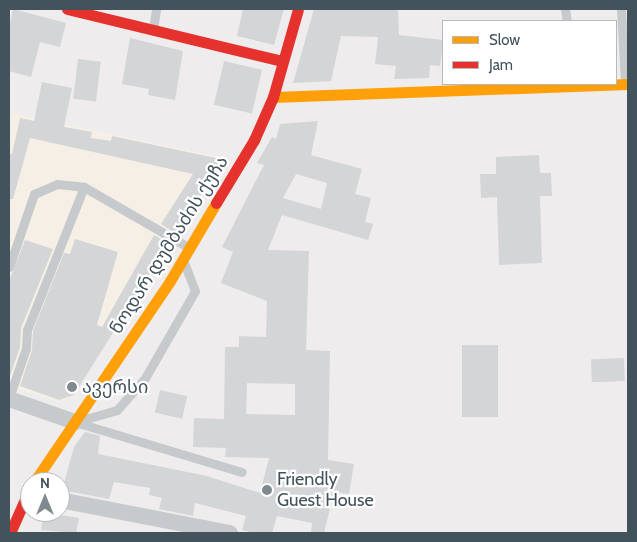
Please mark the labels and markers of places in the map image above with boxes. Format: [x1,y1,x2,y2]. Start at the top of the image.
place label: ავერსი [82,376,148,398]
marker: ავერსი [66,381,78,393]
place label: Friendly Guest House [277,469,374,512]
marker: Friendly Guest House [261,484,273,496]

